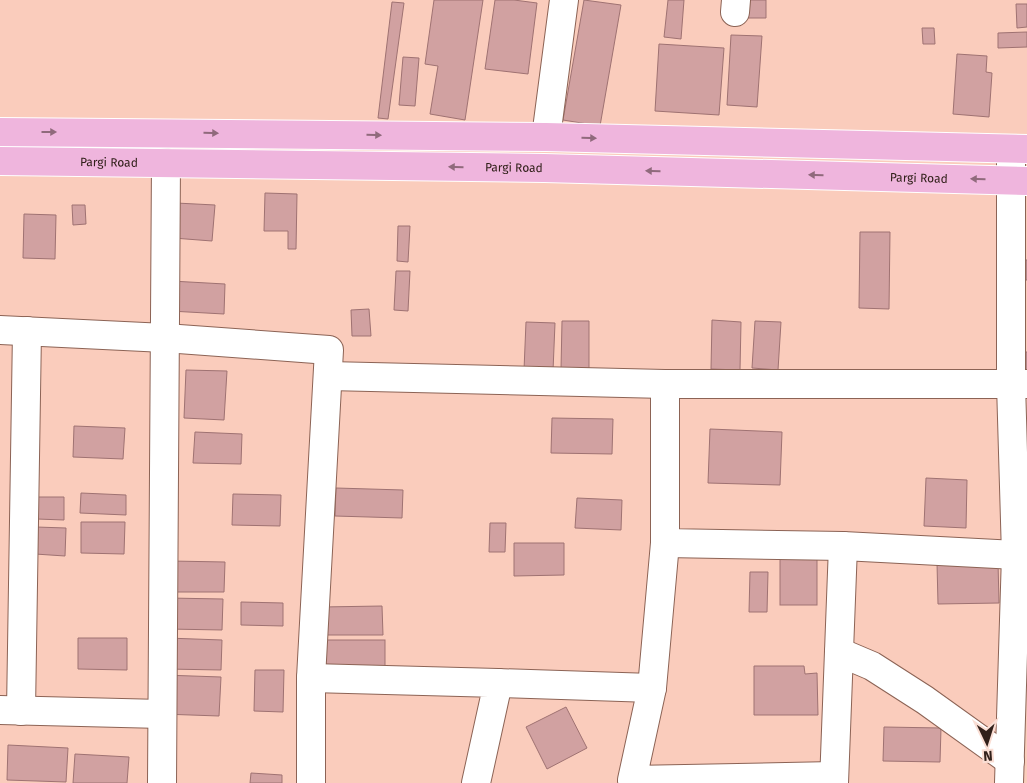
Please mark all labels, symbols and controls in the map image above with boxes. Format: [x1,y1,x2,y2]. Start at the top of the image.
one-way arrow [41,128,57,136]
one-way arrow [203,129,219,137]
one-way arrow [366,131,382,139]
one-way arrow [581,134,597,142]
street label: Pargi Road [80,155,138,170]
street label: Pargi Road [485,160,543,175]
one-way arrow [448,163,464,171]
one-way arrow [645,167,661,175]
street label: Pargi Road [890,170,948,186]
one-way arrow [808,171,824,179]
one-way arrow [970,175,986,183]
north arrow [962,718,1012,768]
text: N [983,747,993,764]

